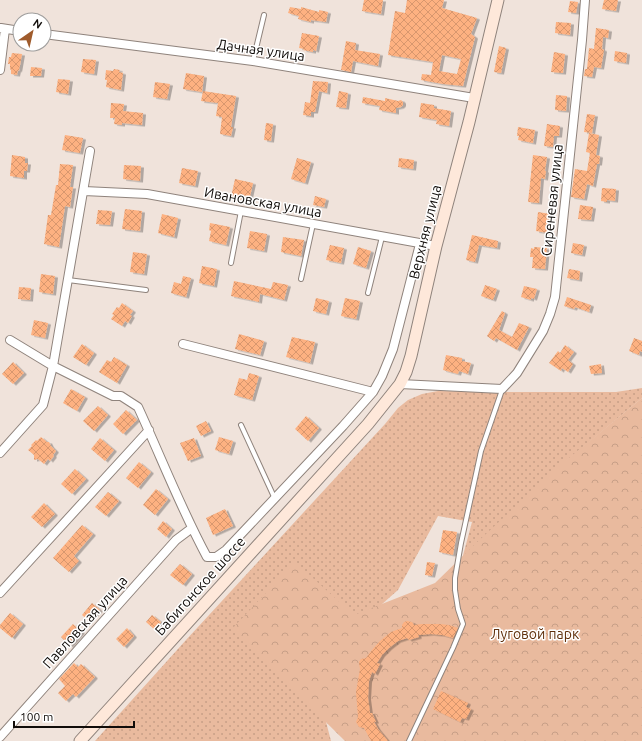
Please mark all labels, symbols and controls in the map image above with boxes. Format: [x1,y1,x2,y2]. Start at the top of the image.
north arrow [12,12,52,52]
text: N [31,16,44,31]
street label: Дачная улица [216,36,306,64]
street label: Сиреневая улица [538,143,566,257]
street label: Верхняя улица [406,183,444,281]
street label: Ивановская улица [203,184,323,220]
street label: Бабигонское шоссе [152,533,248,639]
street label: Павловская улица [39,573,131,671]
park label: Луговой парк [491,626,579,642]
scale bar [14,703,134,729]
text: 100 m [20,710,53,723]

